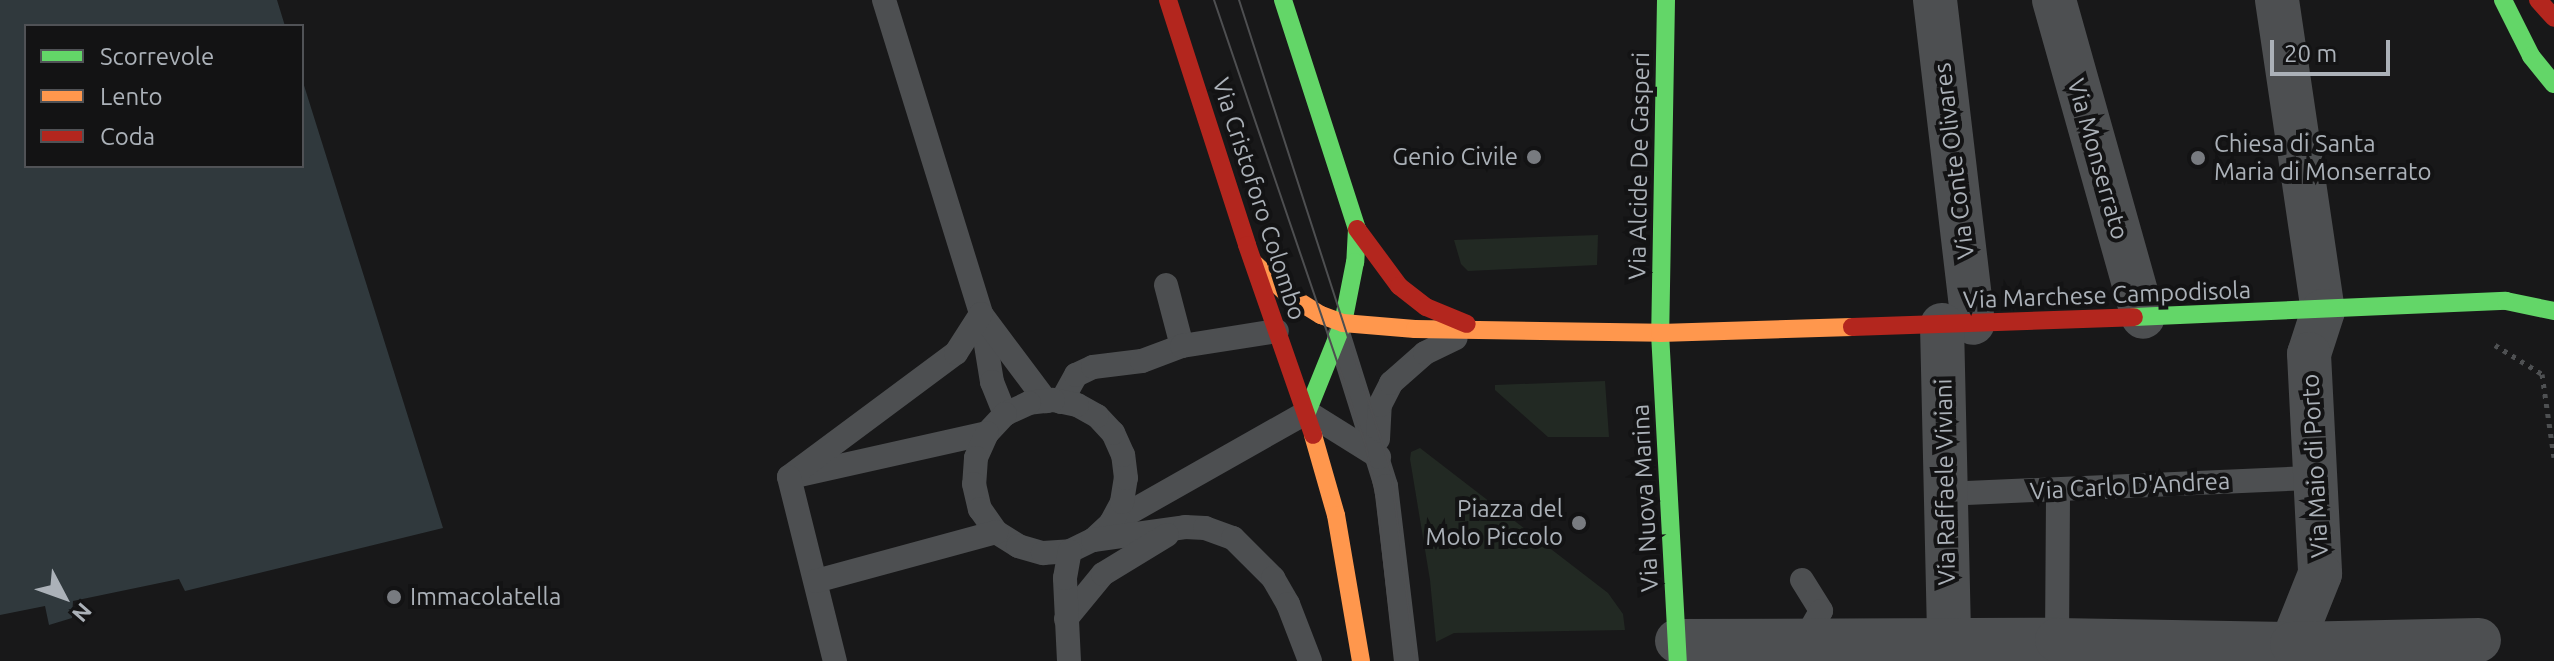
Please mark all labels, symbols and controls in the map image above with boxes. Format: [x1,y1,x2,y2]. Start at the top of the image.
legend [24,24,304,168]
scale bar [2274,24,2394,74]
text: 20 m [2284,40,2337,67]
text: Scorrevole [100,43,214,70]
street label: Via Alcide De Gasperi [1623,52,1655,280]
street label: Via Conte Olivares [1928,61,1980,261]
street label: Via Cristoforo Colombo [1206,74,1312,324]
street label: Via Monserrato [2061,75,2135,243]
text: Lento [100,83,163,110]
text: Coda [100,123,155,150]
place label: Chiesa di Santa Maria di Monserrato [2214,130,2432,186]
place label: Genio Civile [1392,143,1518,171]
marker: Genio Civile [1525,148,1543,166]
marker: Chiesa di Santa Maria di Monserrato [2189,149,2207,167]
street label: Via Marchese Campodisola [1963,276,2251,314]
street label: Via Maio di Porto [2296,373,2334,559]
street label: Via Raffaele Viviani [1929,378,1961,586]
street label: Via Nuova Marina [1626,403,1664,593]
street label: Via Carlo D'Andrea [2029,466,2231,506]
place label: Piazza del Molo Piccolo [1426,495,1563,551]
marker: Piazza del Molo Piccolo [1570,514,1588,532]
north arrow [24,557,104,637]
place label: Immacolatella [410,583,561,611]
marker: Immacolatella [385,588,403,606]
text: N [68,599,97,627]

